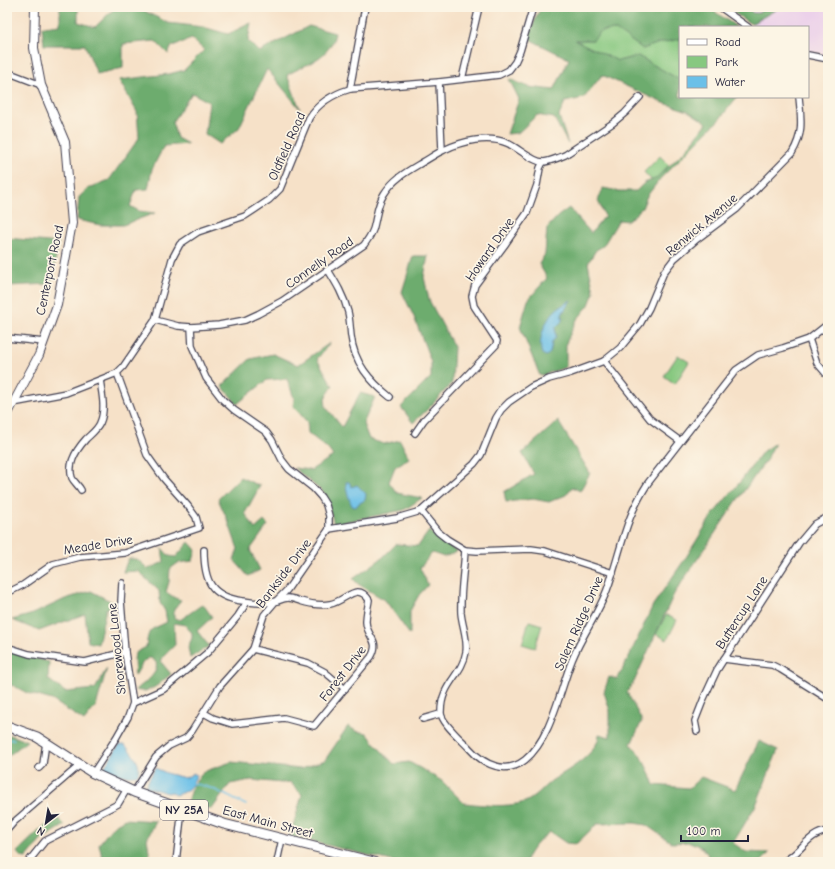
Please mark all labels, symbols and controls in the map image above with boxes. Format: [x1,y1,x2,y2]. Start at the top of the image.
legend [679,26,809,98]
text: Road [715,35,741,49]
text: Park [715,55,738,69]
text: Water [715,75,745,89]
street label: Oldfield Road [265,110,308,183]
street label: Renwick Avenue [663,190,740,259]
street label: Howard Drive [462,214,517,284]
street label: Centerport Road [33,224,66,317]
street label: Connelly Road [282,233,356,291]
street label: Meade Drive [62,532,134,557]
street label: Bankside Drive [253,536,314,611]
street label: Salem Ridge Drive [551,573,606,673]
street label: Buttercup Lane [712,573,771,652]
street label: Shorewood Lane [104,602,129,695]
street label: Forest Drive [316,642,369,704]
road number: NY 25A [160,800,208,820]
street label: East Main Street [221,802,316,841]
north arrow [26,803,66,843]
scale bar [681,817,748,843]
text: N [35,824,48,839]
text: 100 m [687,824,720,838]

